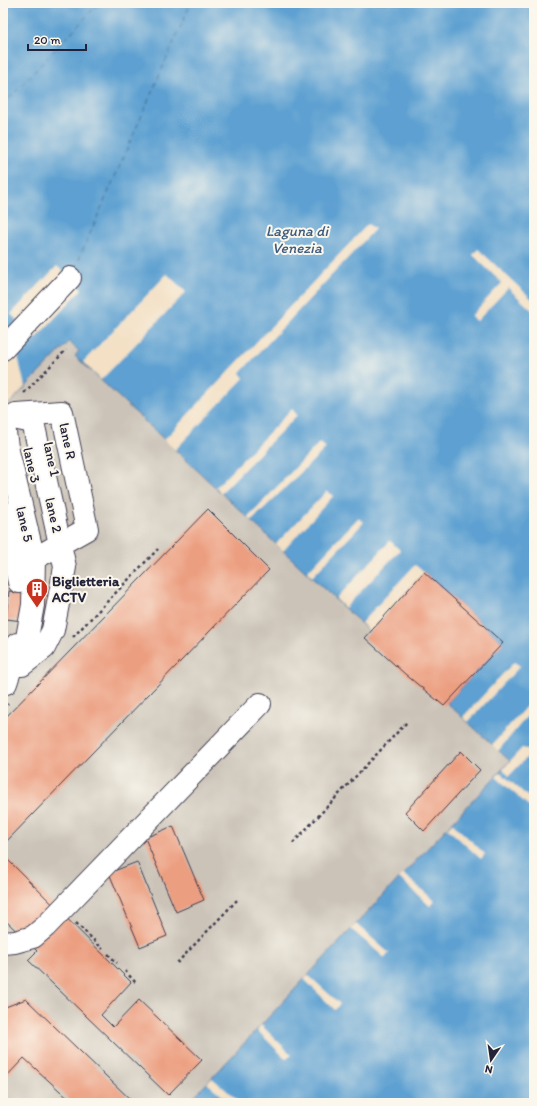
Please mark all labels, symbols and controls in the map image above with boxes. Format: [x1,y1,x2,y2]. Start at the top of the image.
scale bar [28,26,86,52]
text: 20 m [34,33,61,47]
water label: Laguna di Venezia [266,222,330,257]
street label: lane R [55,421,80,461]
street label: lane 1 [40,440,64,478]
street label: lane 3 [19,446,44,485]
street label: lane 2 [41,496,66,535]
street label: lane 5 [12,505,37,544]
place label: Biglietteria ACTV [51,573,120,606]
building icon: Biglietteria ACTV [24,576,50,609]
north arrow [471,1040,511,1080]
text: N [484,1062,494,1076]

